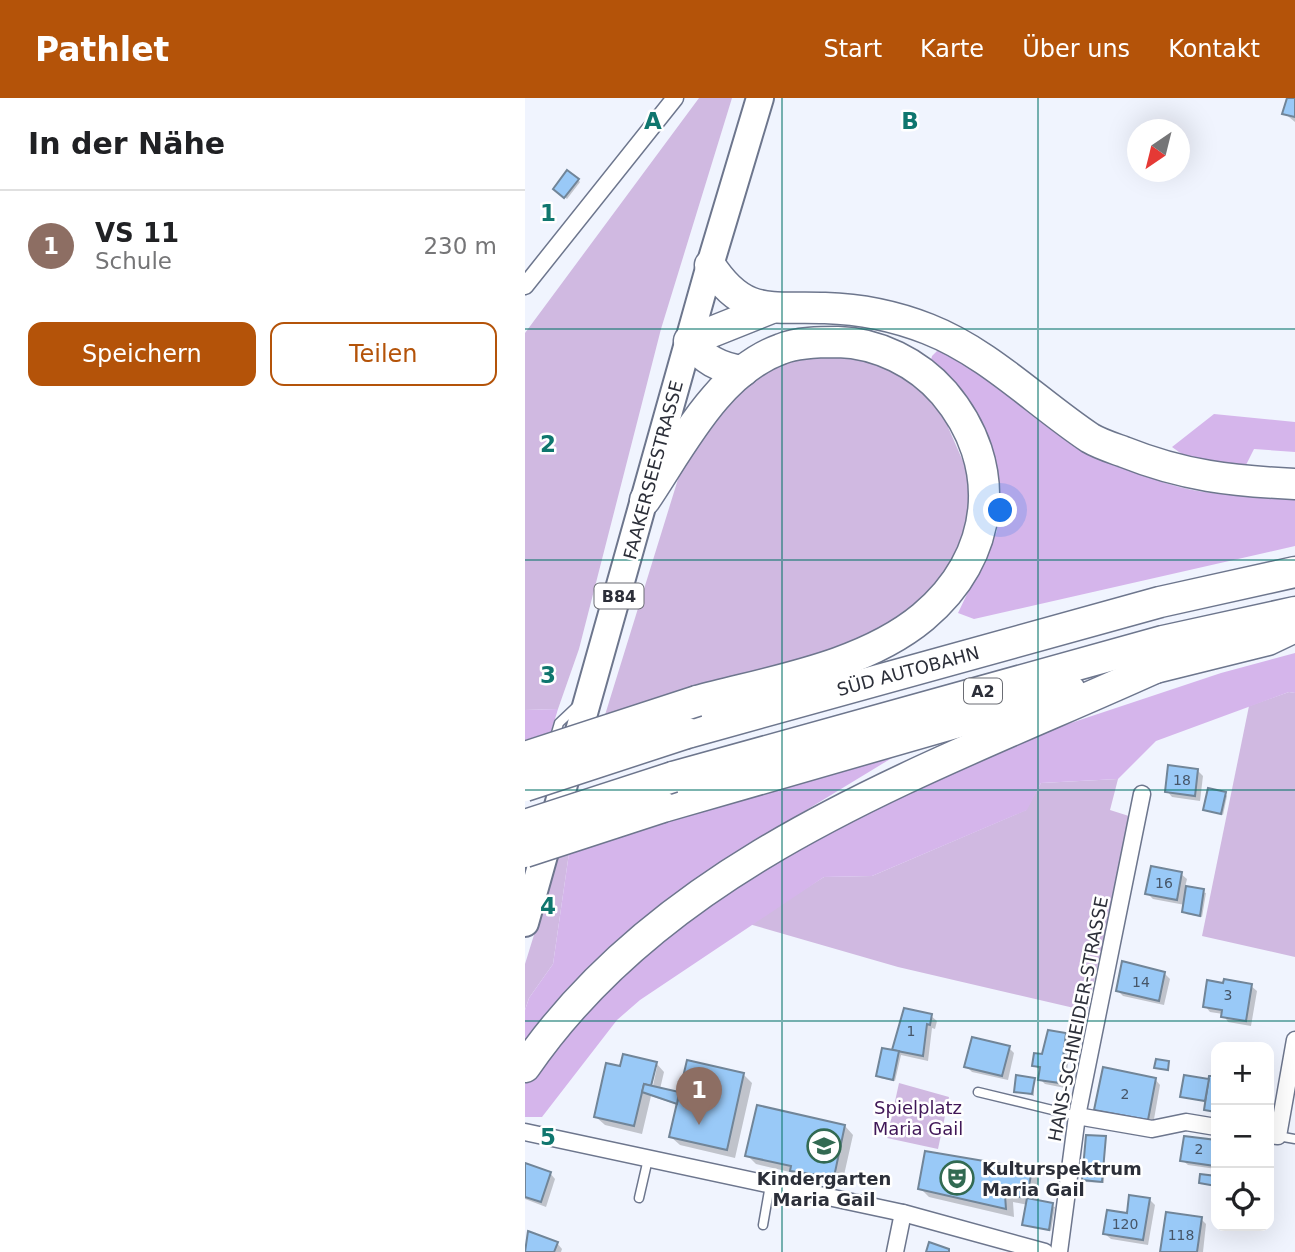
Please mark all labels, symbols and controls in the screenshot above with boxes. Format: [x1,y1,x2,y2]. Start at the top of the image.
text: Pathlet [35,30,169,69]
text: Start [823,35,882,63]
text: Karte [920,35,984,63]
text: Über uns [1022,35,1130,63]
text: Kontakt [1168,35,1260,63]
text: A [644,108,662,134]
text: B [901,108,919,134]
north arrow [1127,119,1190,182]
text: In der Nähe [28,126,225,161]
text: 1 [540,200,556,226]
text: VS 11 [95,218,179,248]
text: 1 [43,233,59,259]
text: 230 m [423,233,497,259]
text: Schule [95,248,172,274]
button: Speichern [28,322,256,386]
button: Teilen [270,322,497,386]
street label: FAAKERSEESTRASSE [619,378,687,562]
text: 2 [540,431,556,457]
your location [983,493,1017,527]
road number: B84 [595,583,644,608]
street label: SÜD AUTOBAHN [835,642,981,700]
text: 3 [540,662,556,688]
road number: A2 [964,678,1002,704]
house number: 18 [1173,772,1191,788]
house number: 16 [1155,875,1173,891]
text: 4 [540,893,556,919]
street label: HANS-SCHNEIDER-STRASSE [1044,895,1112,1143]
house number: 14 [1132,974,1150,990]
house number: 3 [1224,987,1232,1003]
house number: 1 [907,1023,915,1039]
map controls [1211,1042,1274,1231]
button: + [1211,1042,1274,1105]
pin: 1 [676,1067,722,1125]
house number: 2 [1121,1086,1129,1102]
park label: Spielplatz Maria Gail [873,1097,963,1139]
button: − [1211,1105,1274,1168]
text: 5 [540,1124,556,1150]
school or university icon: Kindergarten Maria Gail [805,1127,843,1165]
house number: 2 [1195,1141,1203,1157]
place label: Kulturspektrum Maria Gail [982,1158,1142,1200]
theatre icon: Kulturspektrum Maria Gail [938,1159,976,1197]
place label: Kindergarten Maria Gail [757,1168,891,1210]
button: locate [1211,1168,1274,1231]
house number: 120 [1112,1216,1138,1232]
house number: 118 [1168,1227,1194,1243]

